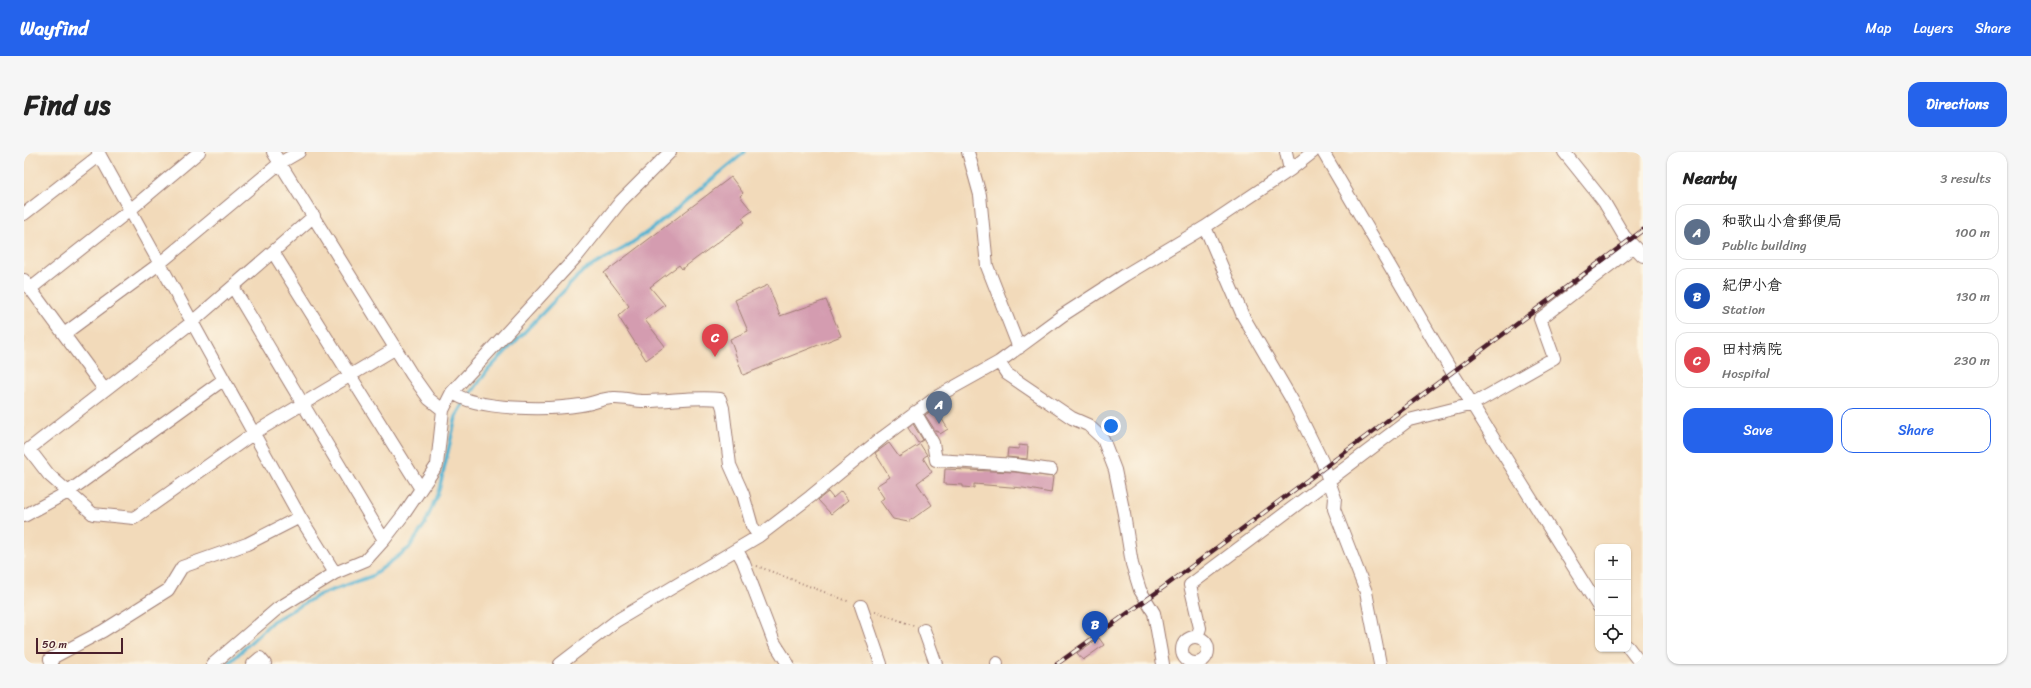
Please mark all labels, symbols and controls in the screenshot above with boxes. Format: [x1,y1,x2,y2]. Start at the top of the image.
text: Wayfind [20,12,88,45]
text: Map [1866,16,1891,41]
text: Layers [1913,16,1953,41]
text: Share [1975,16,2011,41]
text: Find us [24,80,111,129]
button: Directions [1908,82,2007,127]
text: Nearby [1683,163,1737,193]
text: 3 results [1940,167,1991,190]
text: 和歌山小倉郵便局 [1722,208,1842,234]
text: A [1693,221,1701,244]
text: 100 m [1955,221,1990,244]
text: Public building [1722,234,1807,257]
text: 紀伊小倉 [1722,272,1782,298]
text: B [1693,285,1701,308]
text: 130 m [1956,285,1990,308]
text: Station [1722,298,1765,321]
pin: C [702,324,728,357]
text: 田村病院 [1722,336,1782,362]
text: C [1693,349,1701,372]
text: 230 m [1954,349,1990,372]
text: Hospital [1722,362,1770,385]
pin: A [926,391,952,424]
button: Save [1683,408,1833,453]
button: Share [1841,408,1991,453]
your location [1101,416,1121,436]
map controls [1595,544,1631,652]
button: + [1595,544,1631,580]
button: − [1595,580,1631,616]
pin: B [1082,611,1108,644]
button: locate [1595,616,1631,652]
text: 50 m [42,635,67,654]
scale bar [36,636,123,655]

